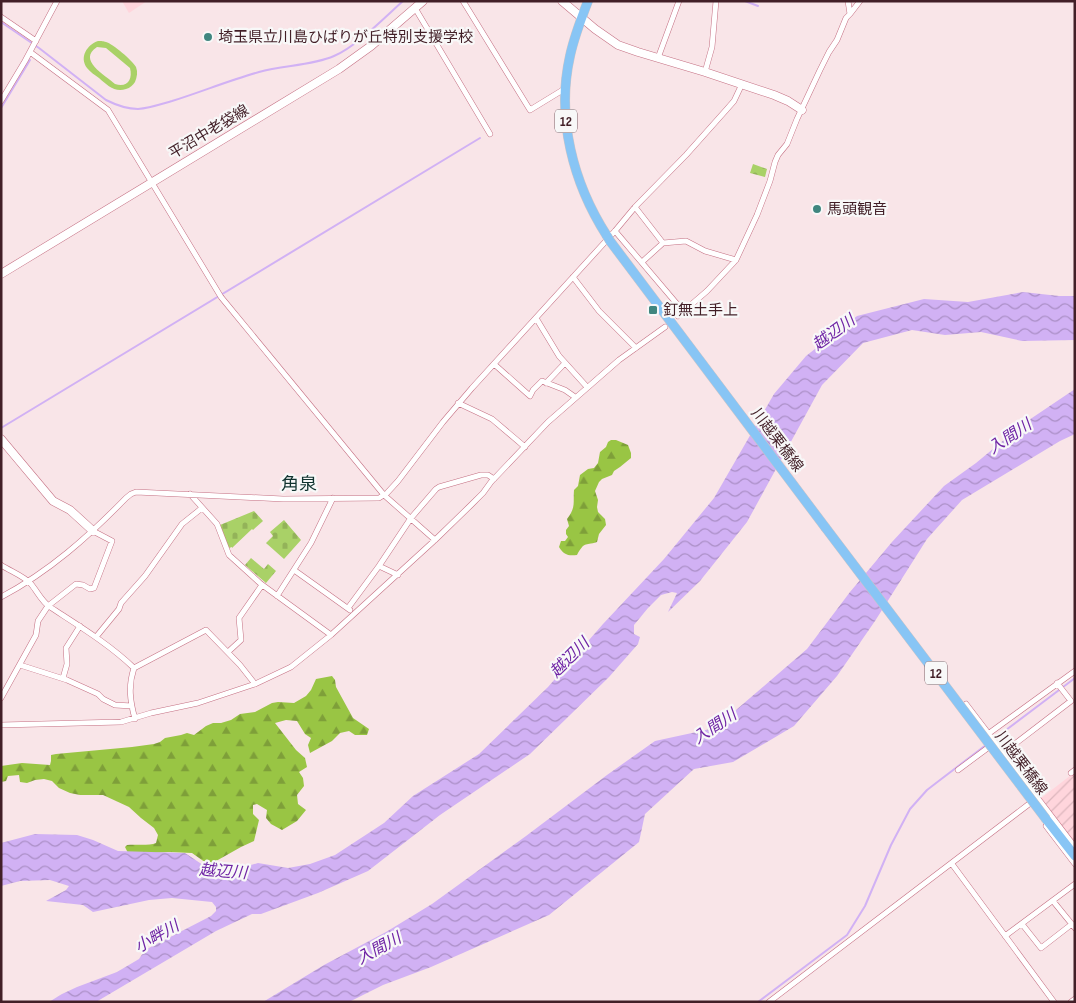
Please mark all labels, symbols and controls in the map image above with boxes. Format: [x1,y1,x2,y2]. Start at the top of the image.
place label: 埼玉県立川島ひばりが丘特別支援学校 [218,28,473,47]
marker: 埼玉県立川島ひばりが丘特別支援学校 [202,31,214,43]
street label: 平沼中老袋線 [166,101,252,163]
road number: 12 [555,110,577,132]
place label: 馬頭観音 [827,200,887,219]
marker: 馬頭観音 [811,203,823,215]
place label: 釘無土手上 [663,301,738,320]
marker: 釘無土手上 [647,304,659,316]
water label: 越辺川 [809,310,861,355]
street label: 川越栗橋線 [747,404,807,476]
water label: 入間川 [985,415,1037,458]
district label: 角泉 [281,474,317,495]
water label: 越辺川 [546,633,595,682]
road number: 12 [925,661,947,684]
water label: 入間川 [690,705,742,748]
street label: 川越栗橋線 [991,727,1051,799]
water label: 越辺川 [198,861,250,883]
water label: 小畔川 [131,916,184,957]
water label: 入間川 [353,928,406,969]

